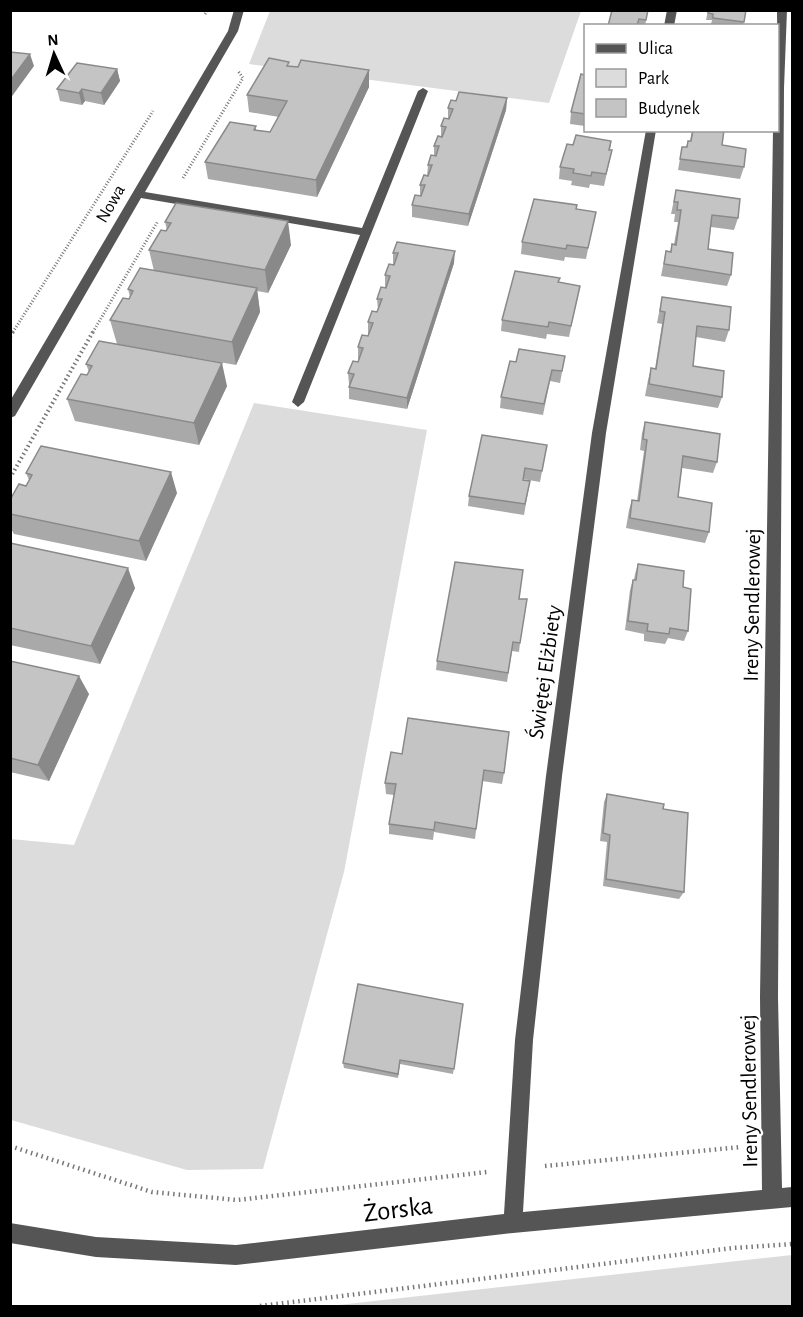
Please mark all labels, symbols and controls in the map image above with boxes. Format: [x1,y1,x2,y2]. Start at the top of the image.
north arrow [24,24,84,84]
legend [584,24,779,132]
text: N [47,32,59,48]
text: Ulica [638,40,673,58]
text: Park [638,70,670,88]
text: Budynek [638,100,700,118]
street label: Nowa [93,182,129,226]
street label: Ireny Sendlerowej [740,528,764,682]
street label: Świętej Elżbiety [523,603,565,740]
street label: Ireny Sendlerowej [737,1014,761,1168]
street label: Żorska [362,1189,434,1227]

